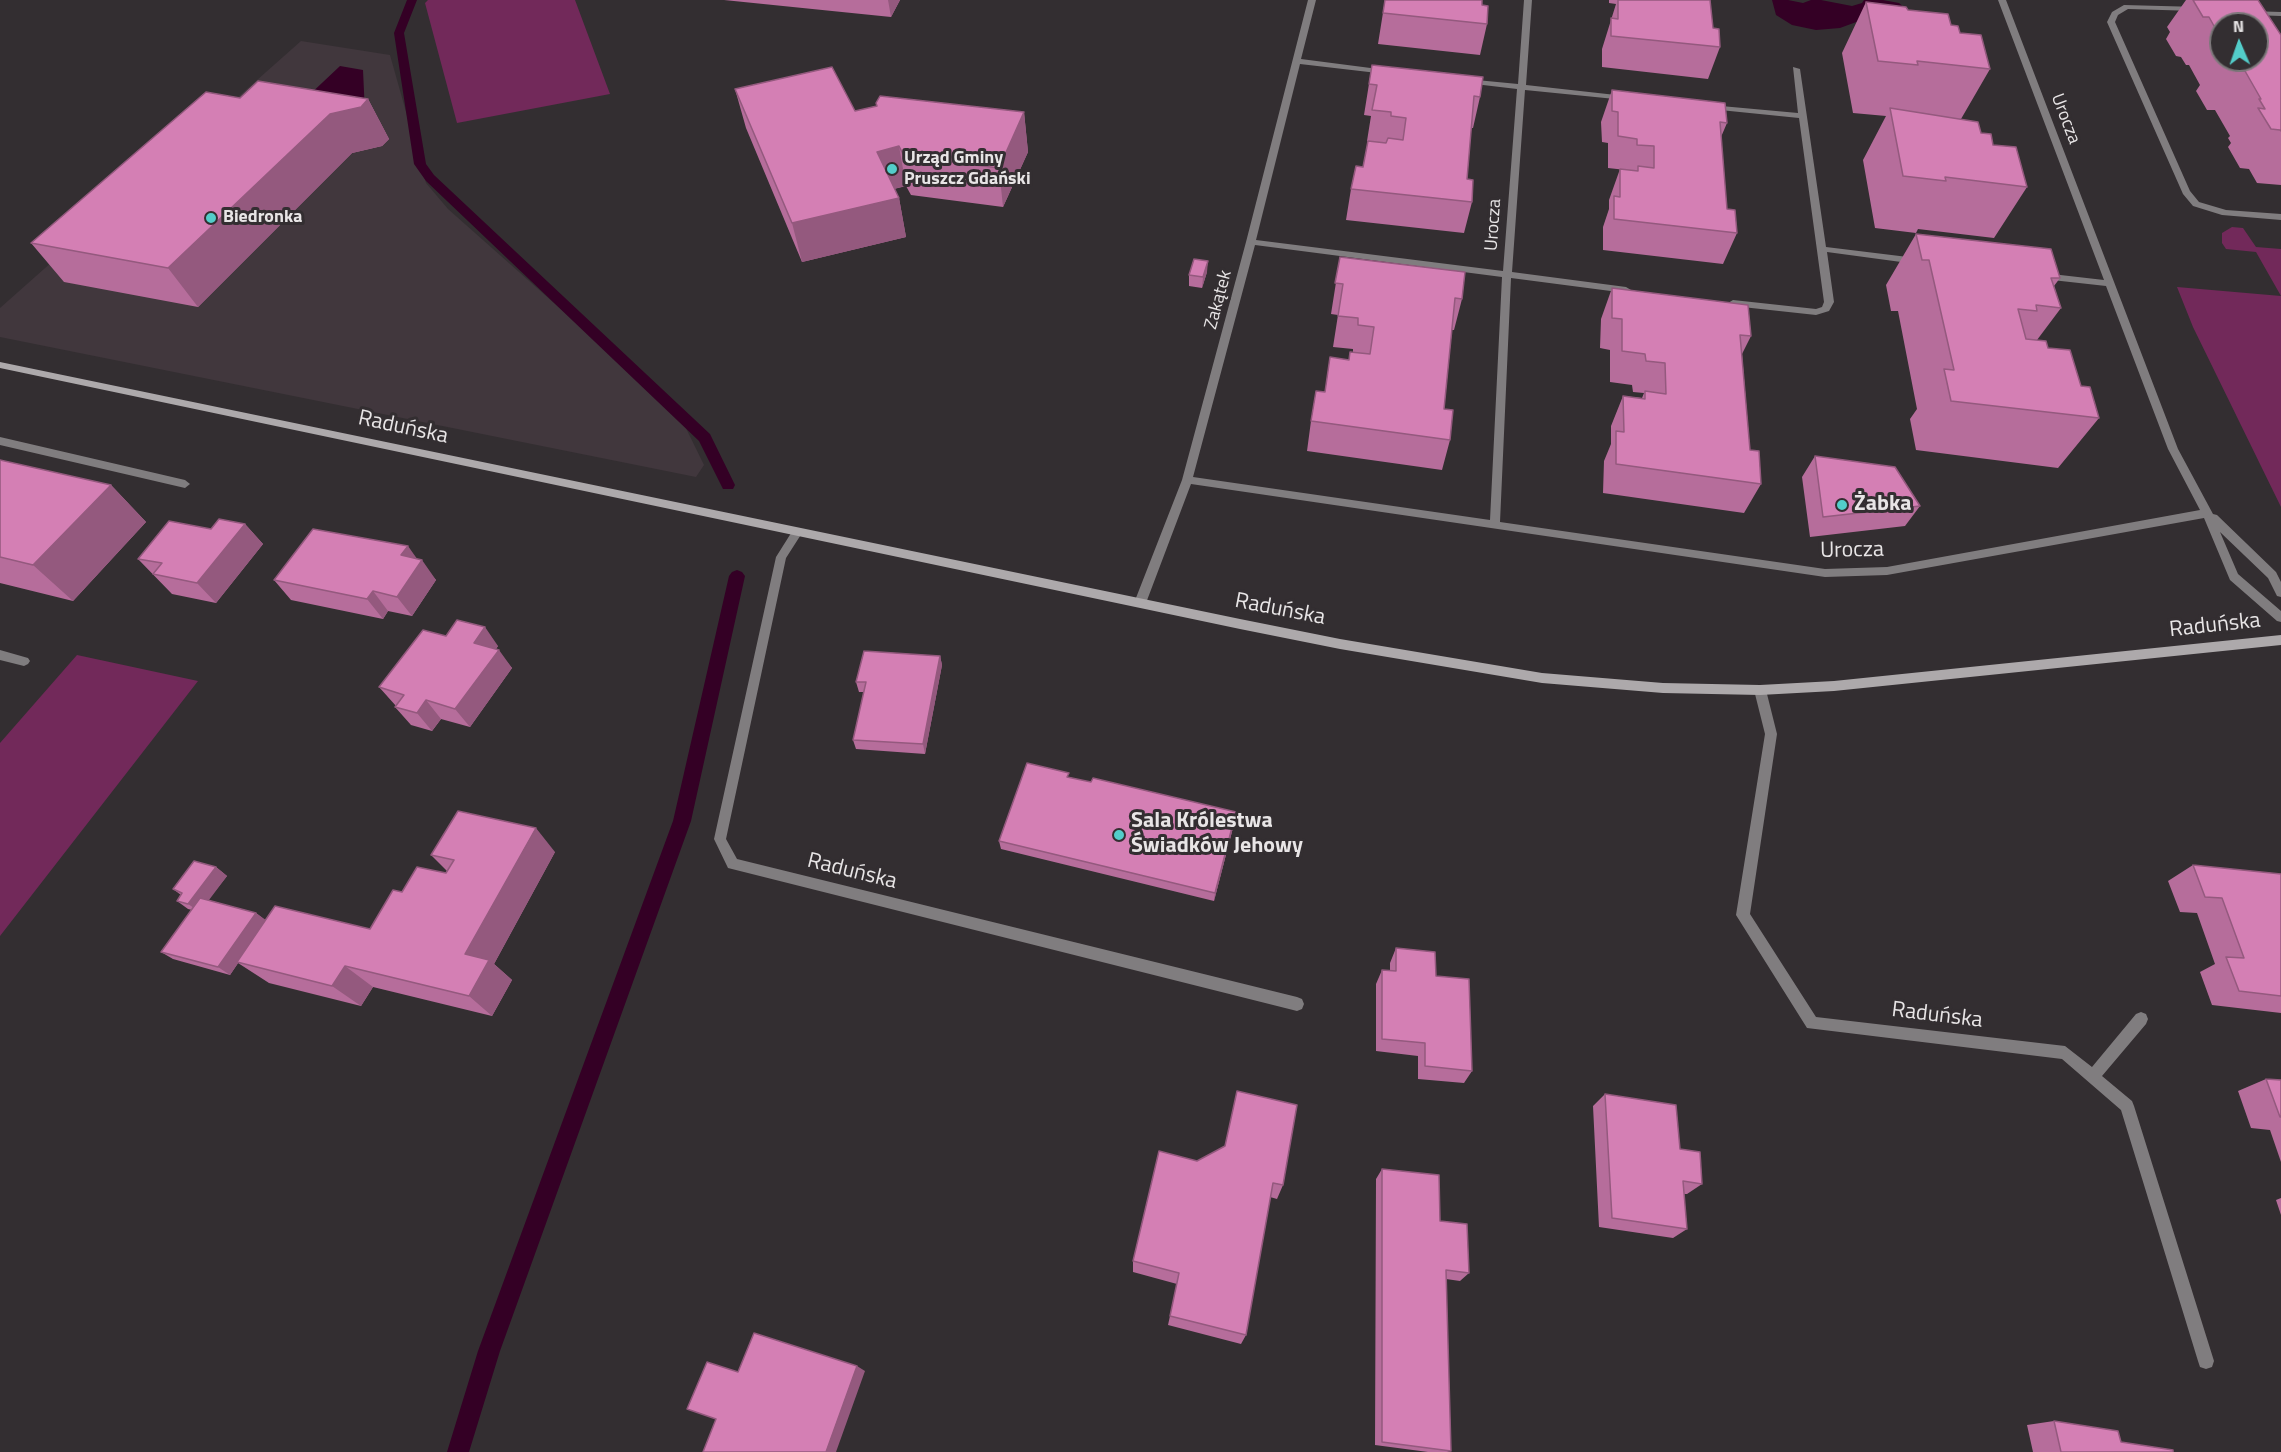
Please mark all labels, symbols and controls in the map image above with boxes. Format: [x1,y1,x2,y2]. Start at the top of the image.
north arrow [2209,12,2269,72]
text: N [2232,14,2244,38]
street label: Urocza [2046,91,2084,147]
place label: Urząd Gminy Pruszcz Gdański [904,148,1031,190]
marker: Urząd Gminy Pruszcz Gdański [885,162,899,176]
street label: Urocza [1481,198,1507,252]
place label: Biedronka [223,207,302,229]
marker: Biedronka [204,211,218,225]
street label: Zakątek [1201,268,1237,332]
street label: Raduńska [356,406,450,450]
place label: Żabka [1854,492,1911,518]
marker: Żabka [1835,498,1849,512]
street label: Urocza [1820,537,1884,565]
street label: Raduńska [1233,588,1327,632]
street label: Raduńska [2168,608,2262,644]
place label: Sala Królestwa Świadków Jehowy [1131,809,1303,860]
marker: Sala Królestwa Świadków Jehowy [1112,828,1126,842]
street label: Raduńska [804,848,900,896]
street label: Raduńska [1890,997,1984,1035]

